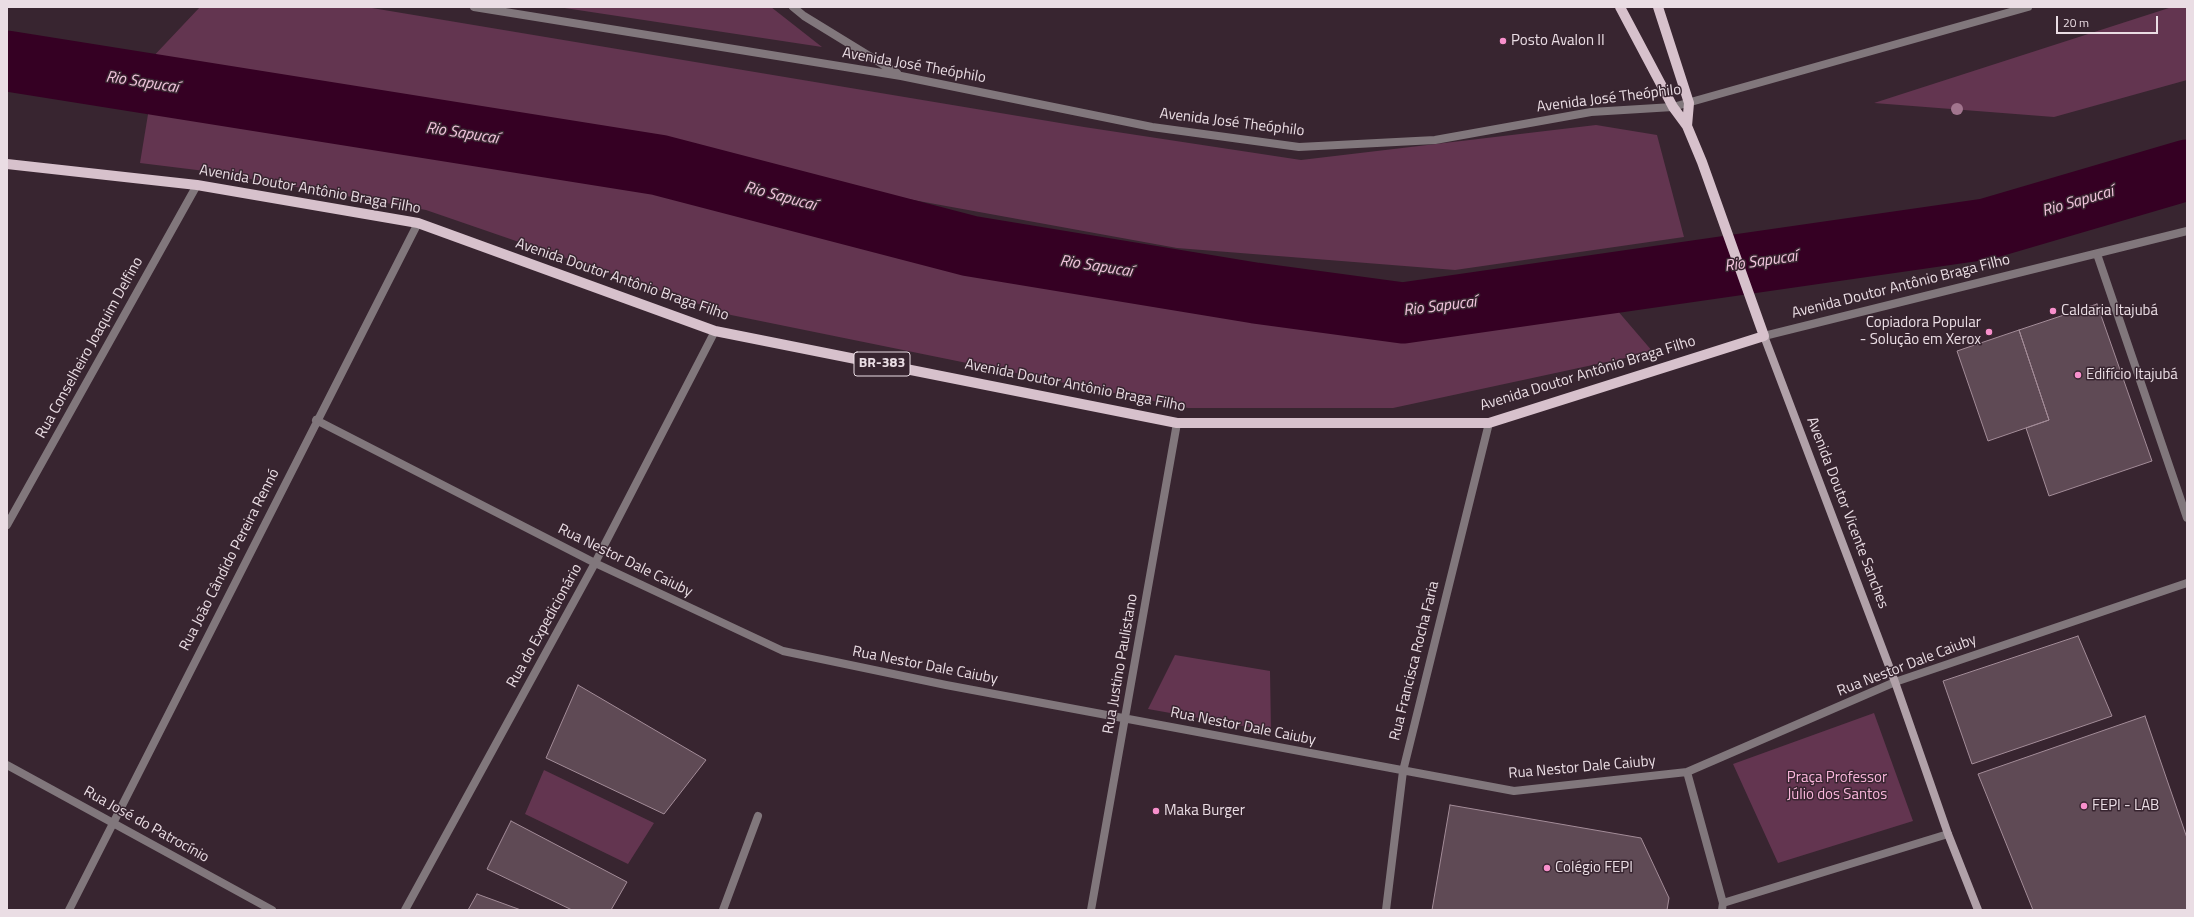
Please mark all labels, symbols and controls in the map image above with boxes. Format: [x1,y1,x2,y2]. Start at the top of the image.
scale bar [2058,8,2160,34]
text: 20 m [2063,13,2089,32]
place label: Posto Avalon II [1511,32,1605,50]
marker: Posto Avalon II [1498,36,1508,46]
street label: Avenida José Theóphilo [841,45,987,87]
water label: Rio Sapucaí [104,68,180,98]
street label: Avenida José Theóphilo [1536,81,1682,117]
street label: Avenida José Theóphilo [1159,105,1305,141]
water label: Rio Sapucaí [424,119,500,149]
street label: Avenida Doutor Antônio Braga Filho [198,162,422,218]
water label: Rio Sapucaí [742,178,818,216]
water label: Rio Sapucaí [2040,183,2116,221]
street label: Avenida Doutor Antônio Braga Filho [513,235,731,325]
water label: Rio Sapucaí [1723,247,1799,277]
street label: Avenida Doutor Antônio Braga Filho [1790,251,2012,323]
water label: Rio Sapucaí [1058,252,1134,282]
street label: Rua Conselheiro Joaquim Delfino [32,254,148,442]
water label: Rio Sapucaí [1402,293,1478,321]
place label: Caldaria Itajubá [2061,302,2158,320]
marker: Caldaria Itajubá [2048,306,2058,316]
place label: Copiadora Popular - Solução em Xerox [1860,314,1981,349]
marker: Copiadora Popular - Solução em Xerox [1984,327,1994,337]
street label: Avenida Doutor Antônio Braga Filho [1478,333,1698,415]
road number: BR-383 [854,352,910,376]
street label: Avenida Doutor Antônio Braga Filho [963,356,1187,416]
place label: Edifício Itajubá [2086,366,2178,384]
marker: Edifício Itajubá [2073,370,2083,380]
street label: Avenida Doutor Vicente Sanches [1802,415,1892,611]
street label: Rua João Cândido Pereira Rennó [176,466,284,654]
street label: Rua Nestor Dale Caiuby [555,521,695,601]
street label: Rua do Expedicionário [504,561,586,691]
street label: Rua Francisca Rocha Faria [1386,579,1444,743]
street label: Rua Justino Paulistano [1100,593,1142,735]
street label: Rua Nestor Dale Caiuby [1835,631,1979,701]
street label: Rua Nestor Dale Caiuby [851,643,999,689]
street label: Rua Nestor Dale Caiuby [1169,704,1317,750]
street label: Rua Nestor Dale Caiuby [1508,753,1656,783]
park label: Praça Professor Júlio dos Santos [1787,769,1887,804]
street label: Rua José do Patrocínio [80,783,212,867]
place label: FEPI - LAB [2092,797,2159,815]
marker: FEPI - LAB [2079,801,2089,811]
place label: Maka Burger [1164,802,1245,820]
marker: Maka Burger [1151,806,1161,816]
place label: Colégio FEPI [1555,859,1633,877]
marker: Colégio FEPI [1542,863,1552,873]

